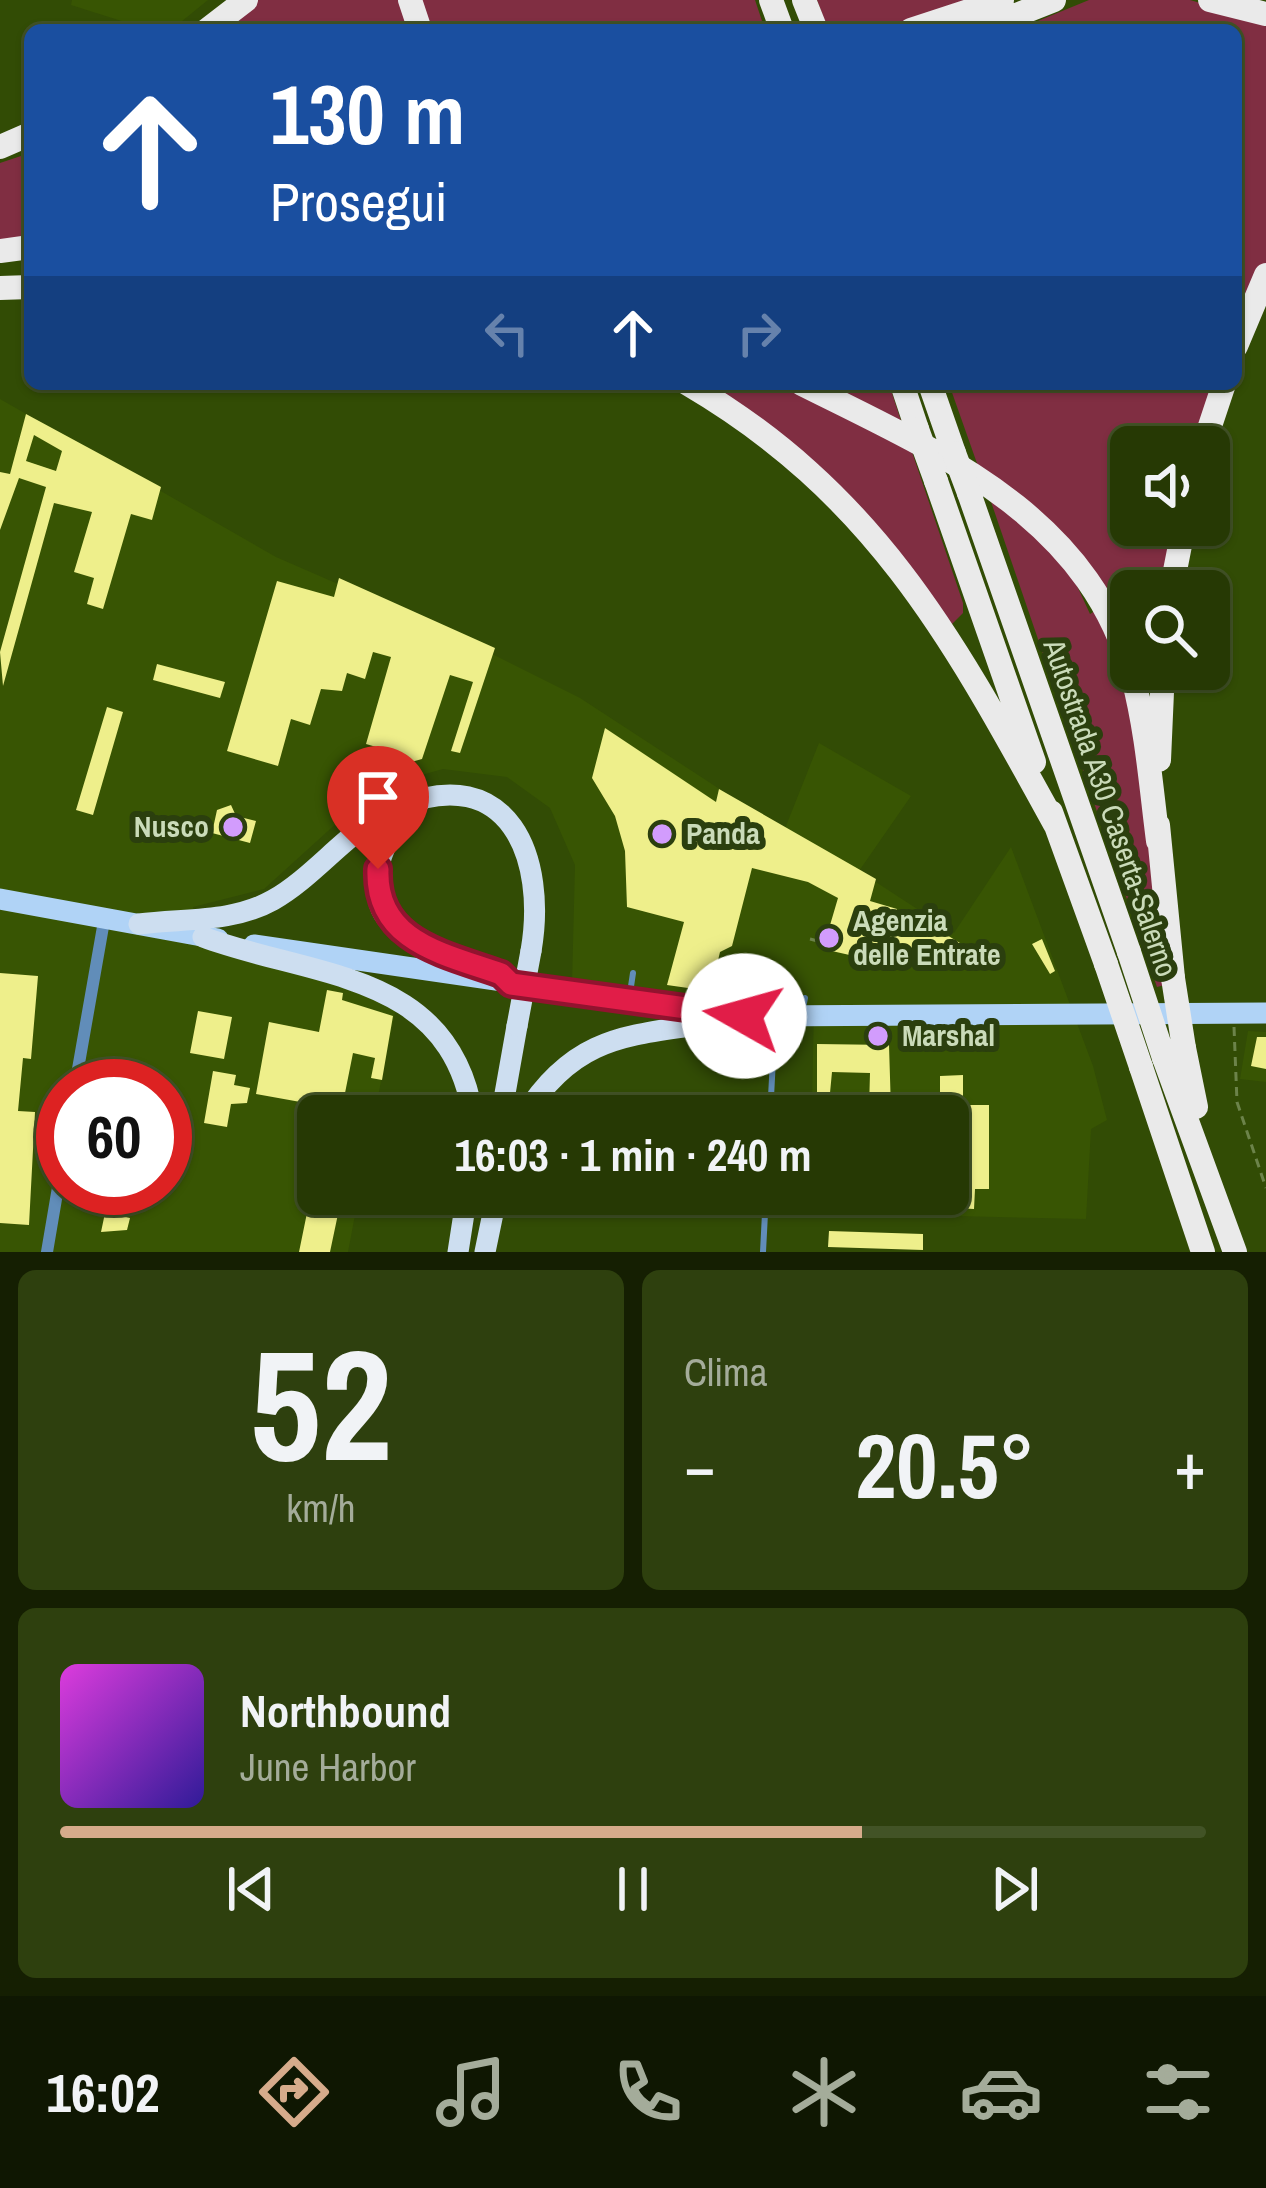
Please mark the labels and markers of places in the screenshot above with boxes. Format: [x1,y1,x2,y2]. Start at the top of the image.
pin [327,746,429,869]
place label: Nusco [134,806,209,846]
place label: Panda [686,813,760,853]
marker: Nusco [220,814,246,840]
marker: Panda [649,821,675,847]
place label: Agenzia delle Entrate [853,900,1001,974]
marker: Agenzia delle Entrate [816,925,842,951]
place label: Marshal [902,1015,995,1055]
marker: Marshal [865,1023,891,1049]

